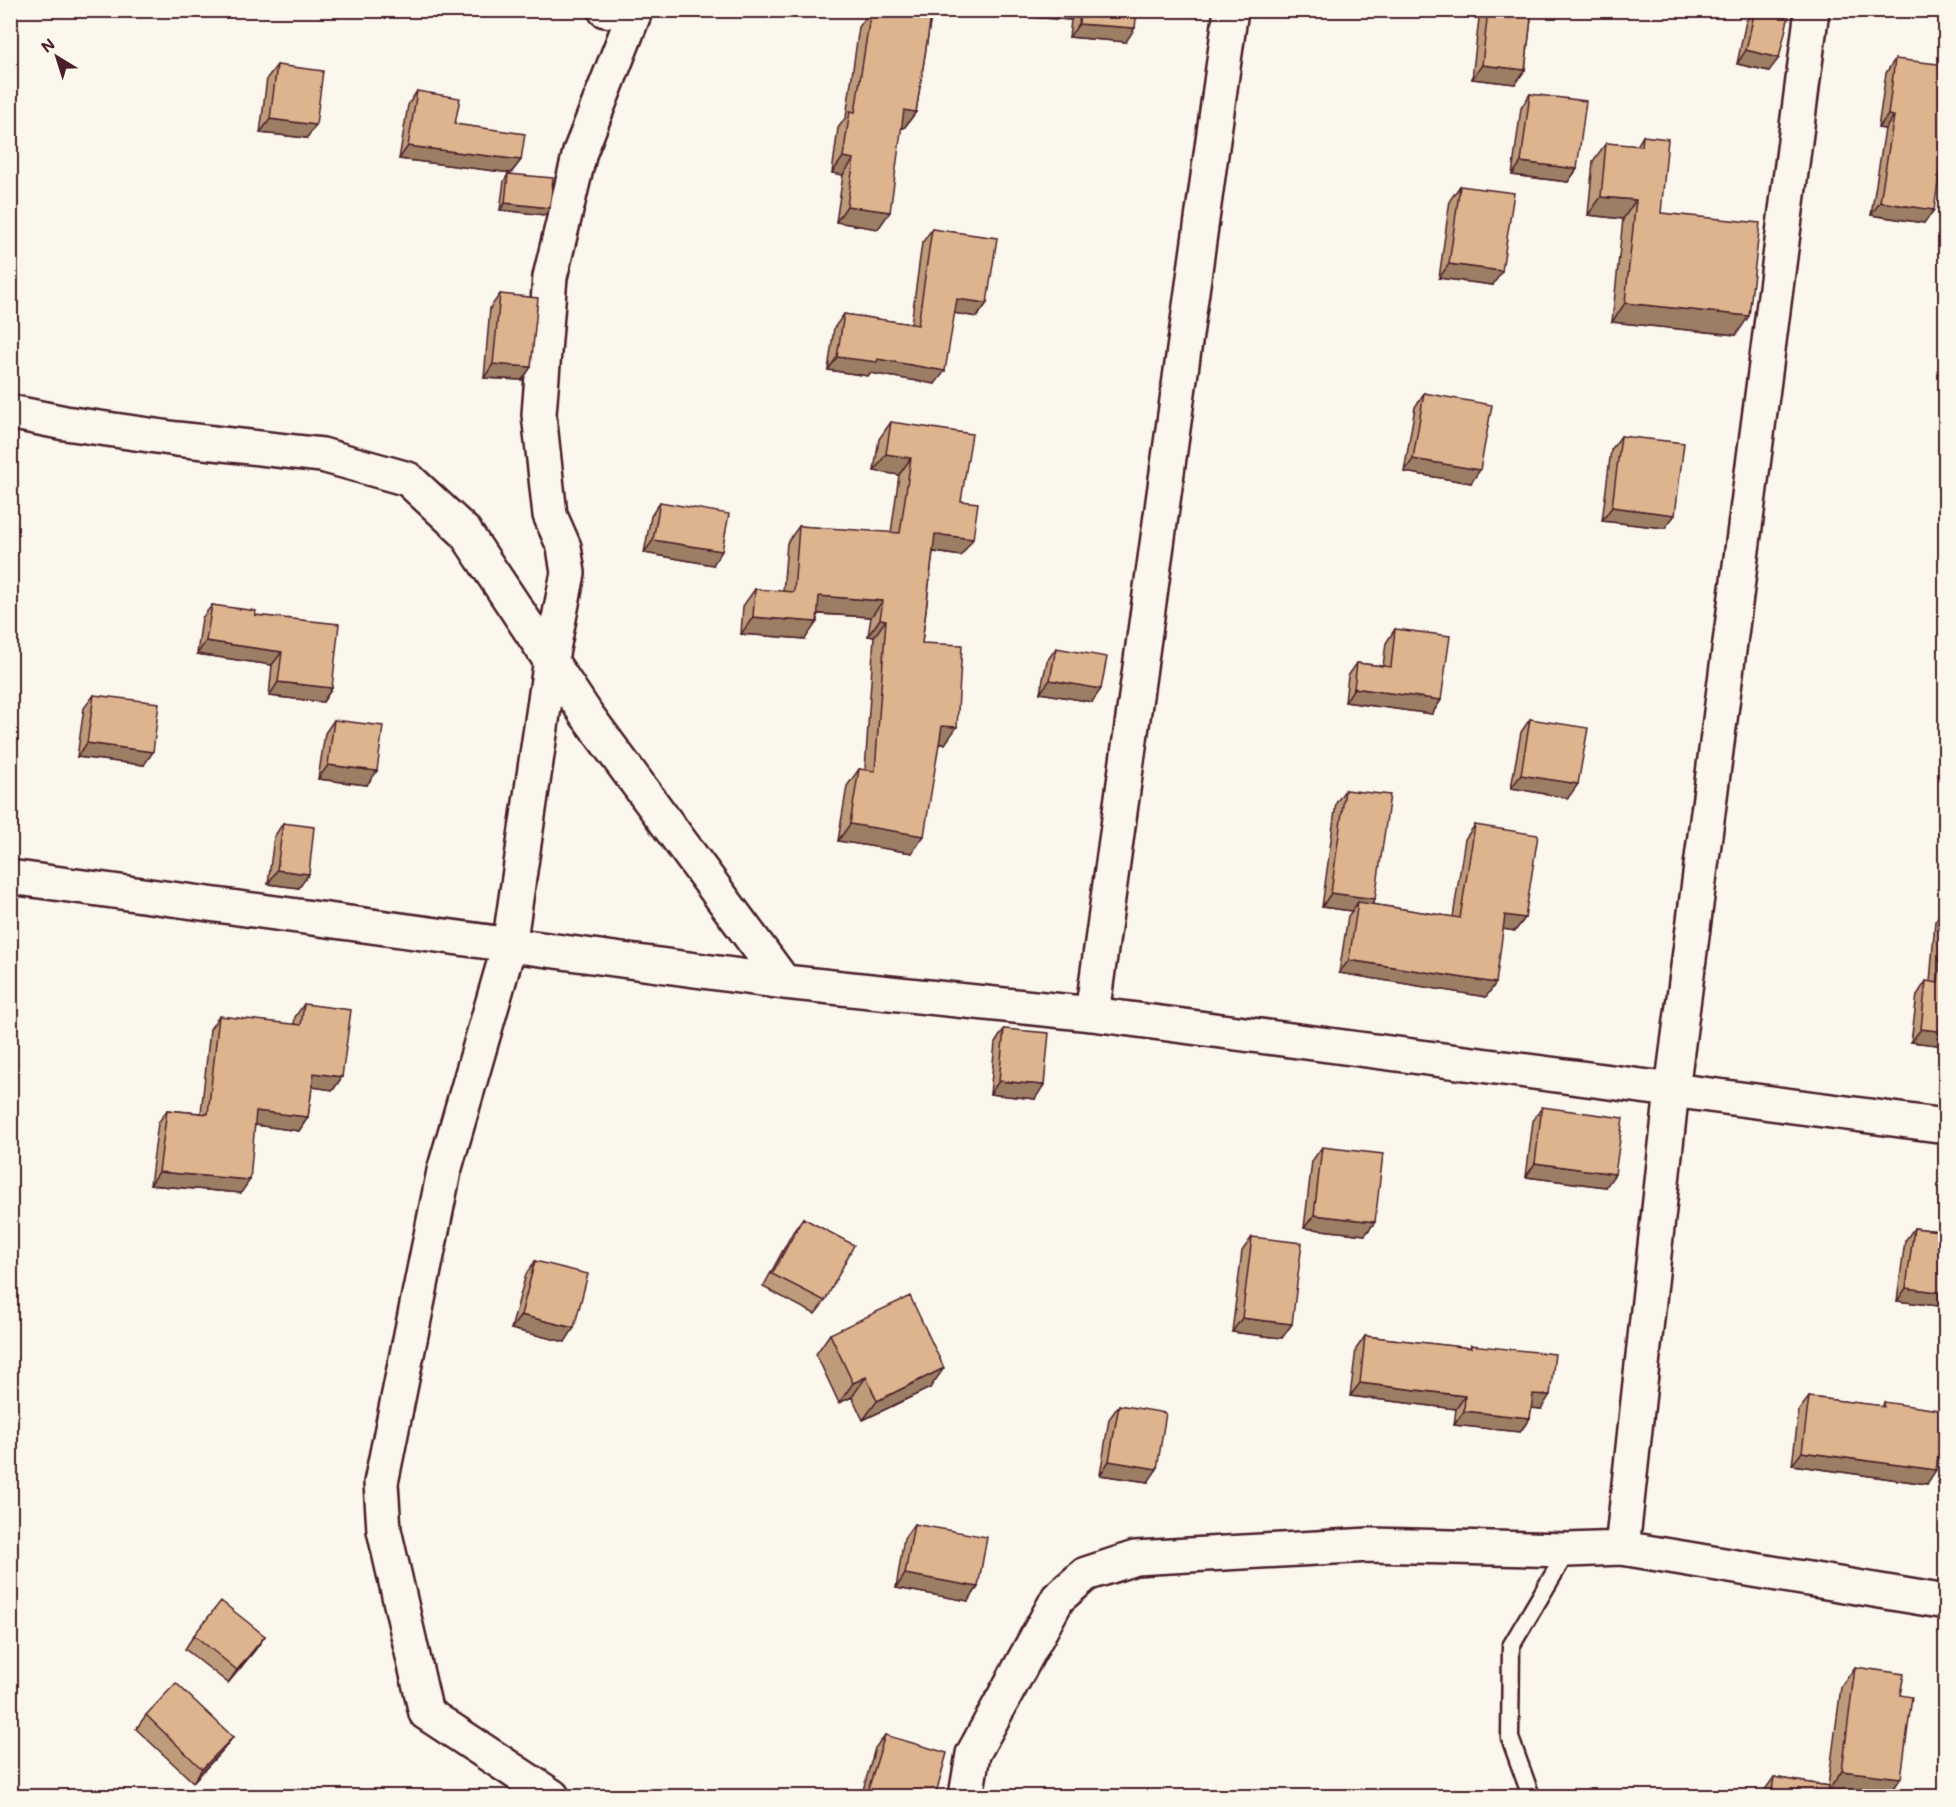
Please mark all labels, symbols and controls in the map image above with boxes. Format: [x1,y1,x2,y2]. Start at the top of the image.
north arrow [27,27,87,87]
text: N [36,33,59,57]

